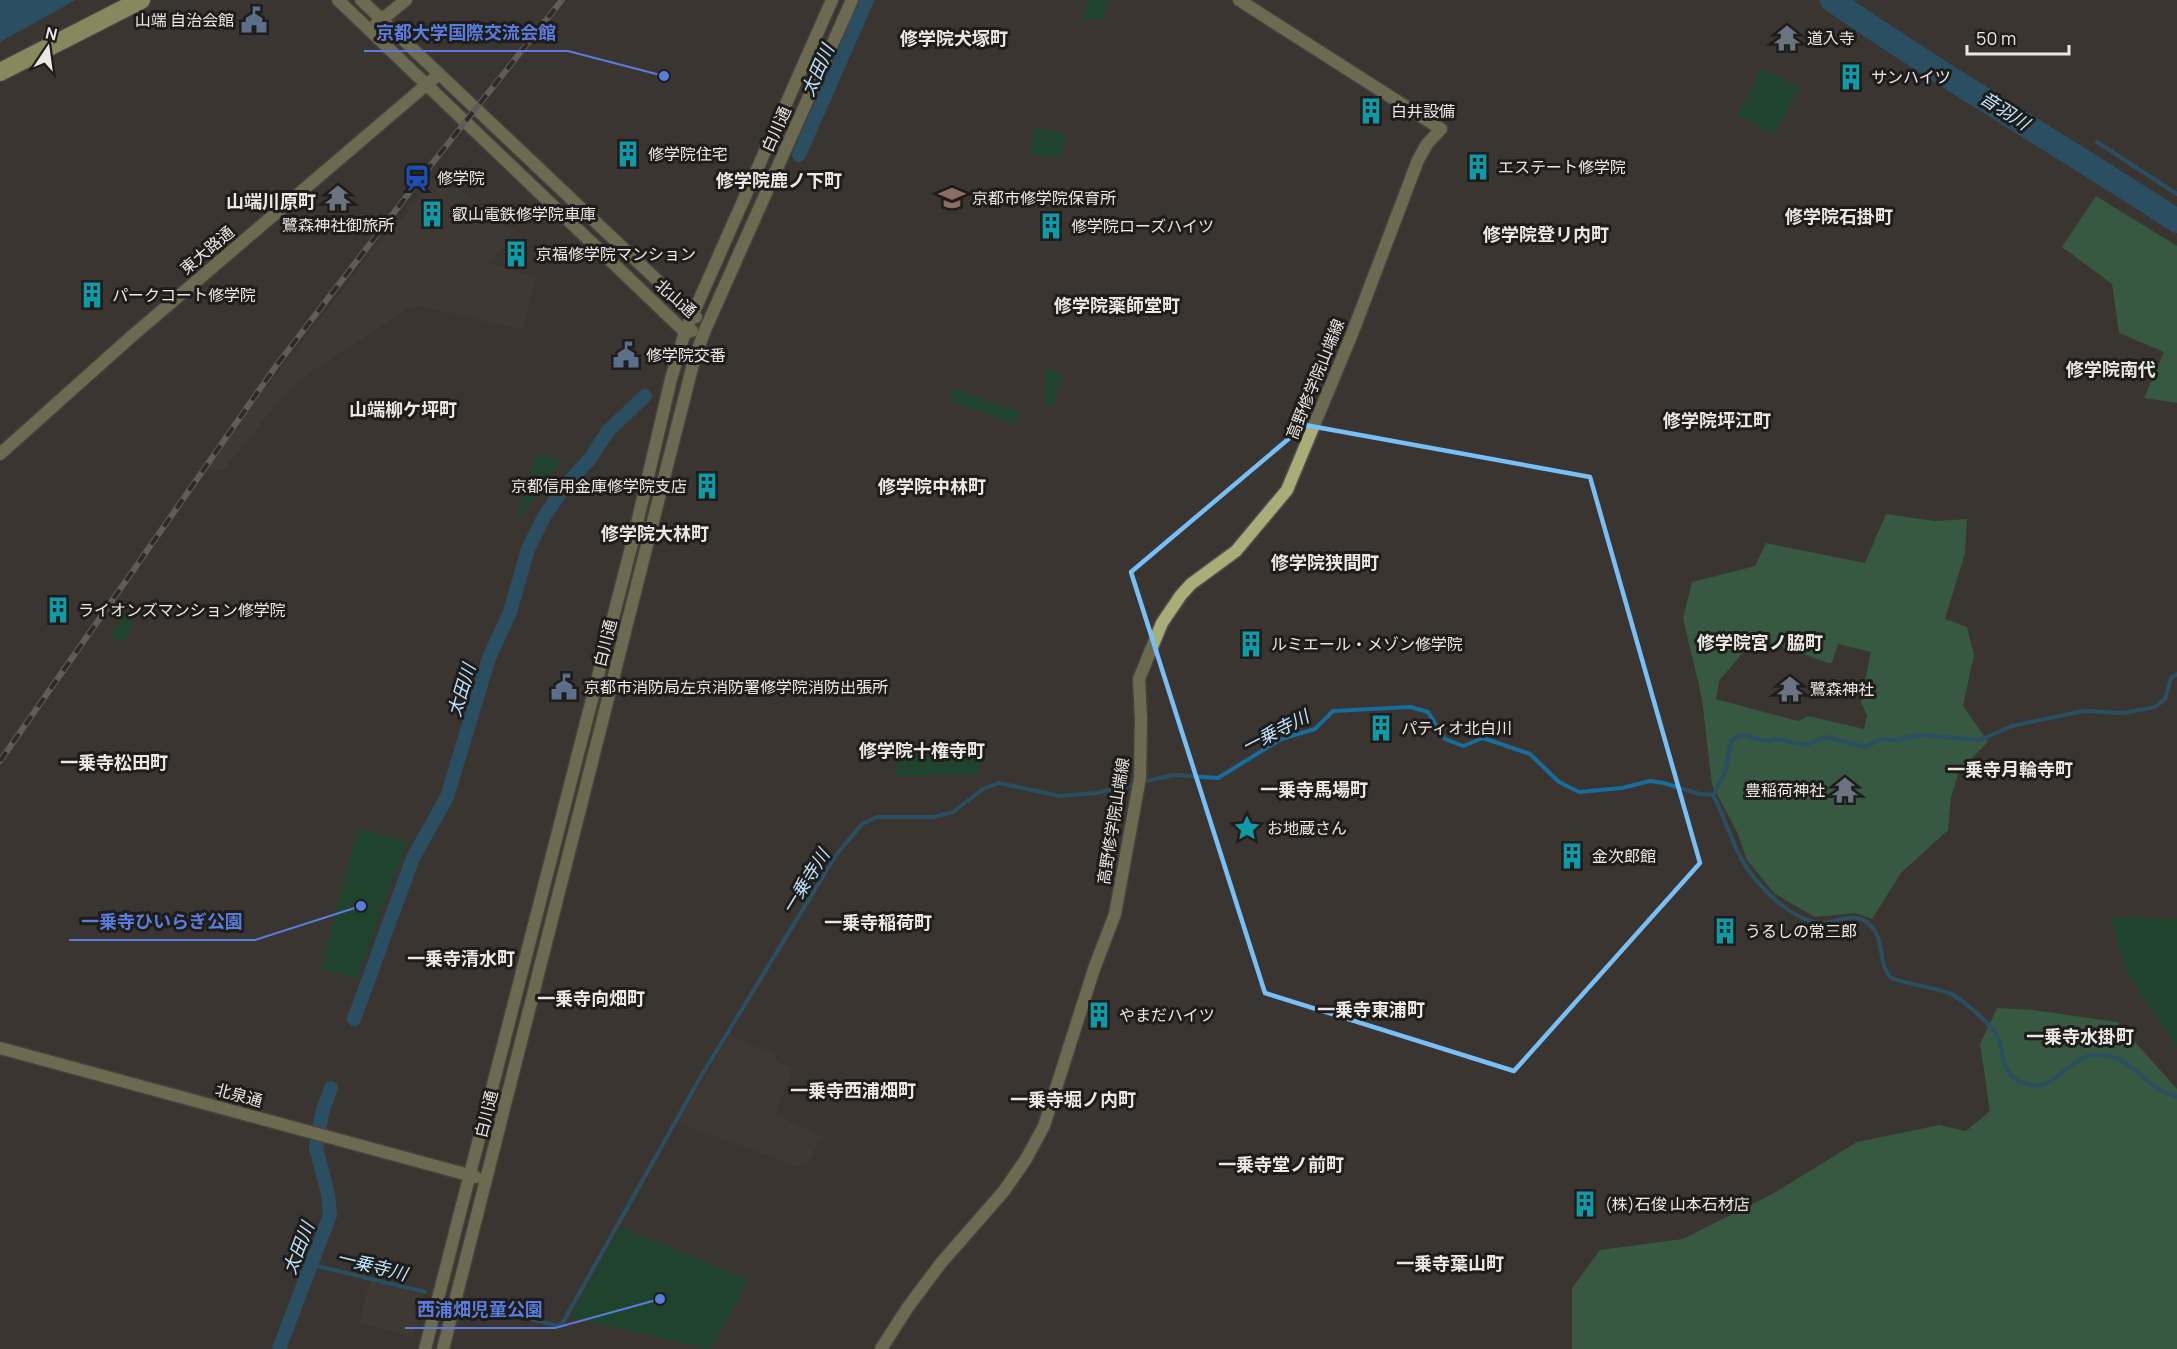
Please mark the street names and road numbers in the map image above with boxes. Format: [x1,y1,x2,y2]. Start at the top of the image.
street label: 白川通 [756,103,796,155]
street label: 東大路通 [175,221,239,279]
street label: 北山通 [651,274,701,322]
street label: 高野修学院山端線 [1281,316,1349,442]
street label: 白川通 [589,617,621,669]
street label: 高野修学院山端線 [1092,756,1134,886]
street label: 北泉通 [213,1078,265,1112]
street label: 白川通 [470,1088,502,1140]

